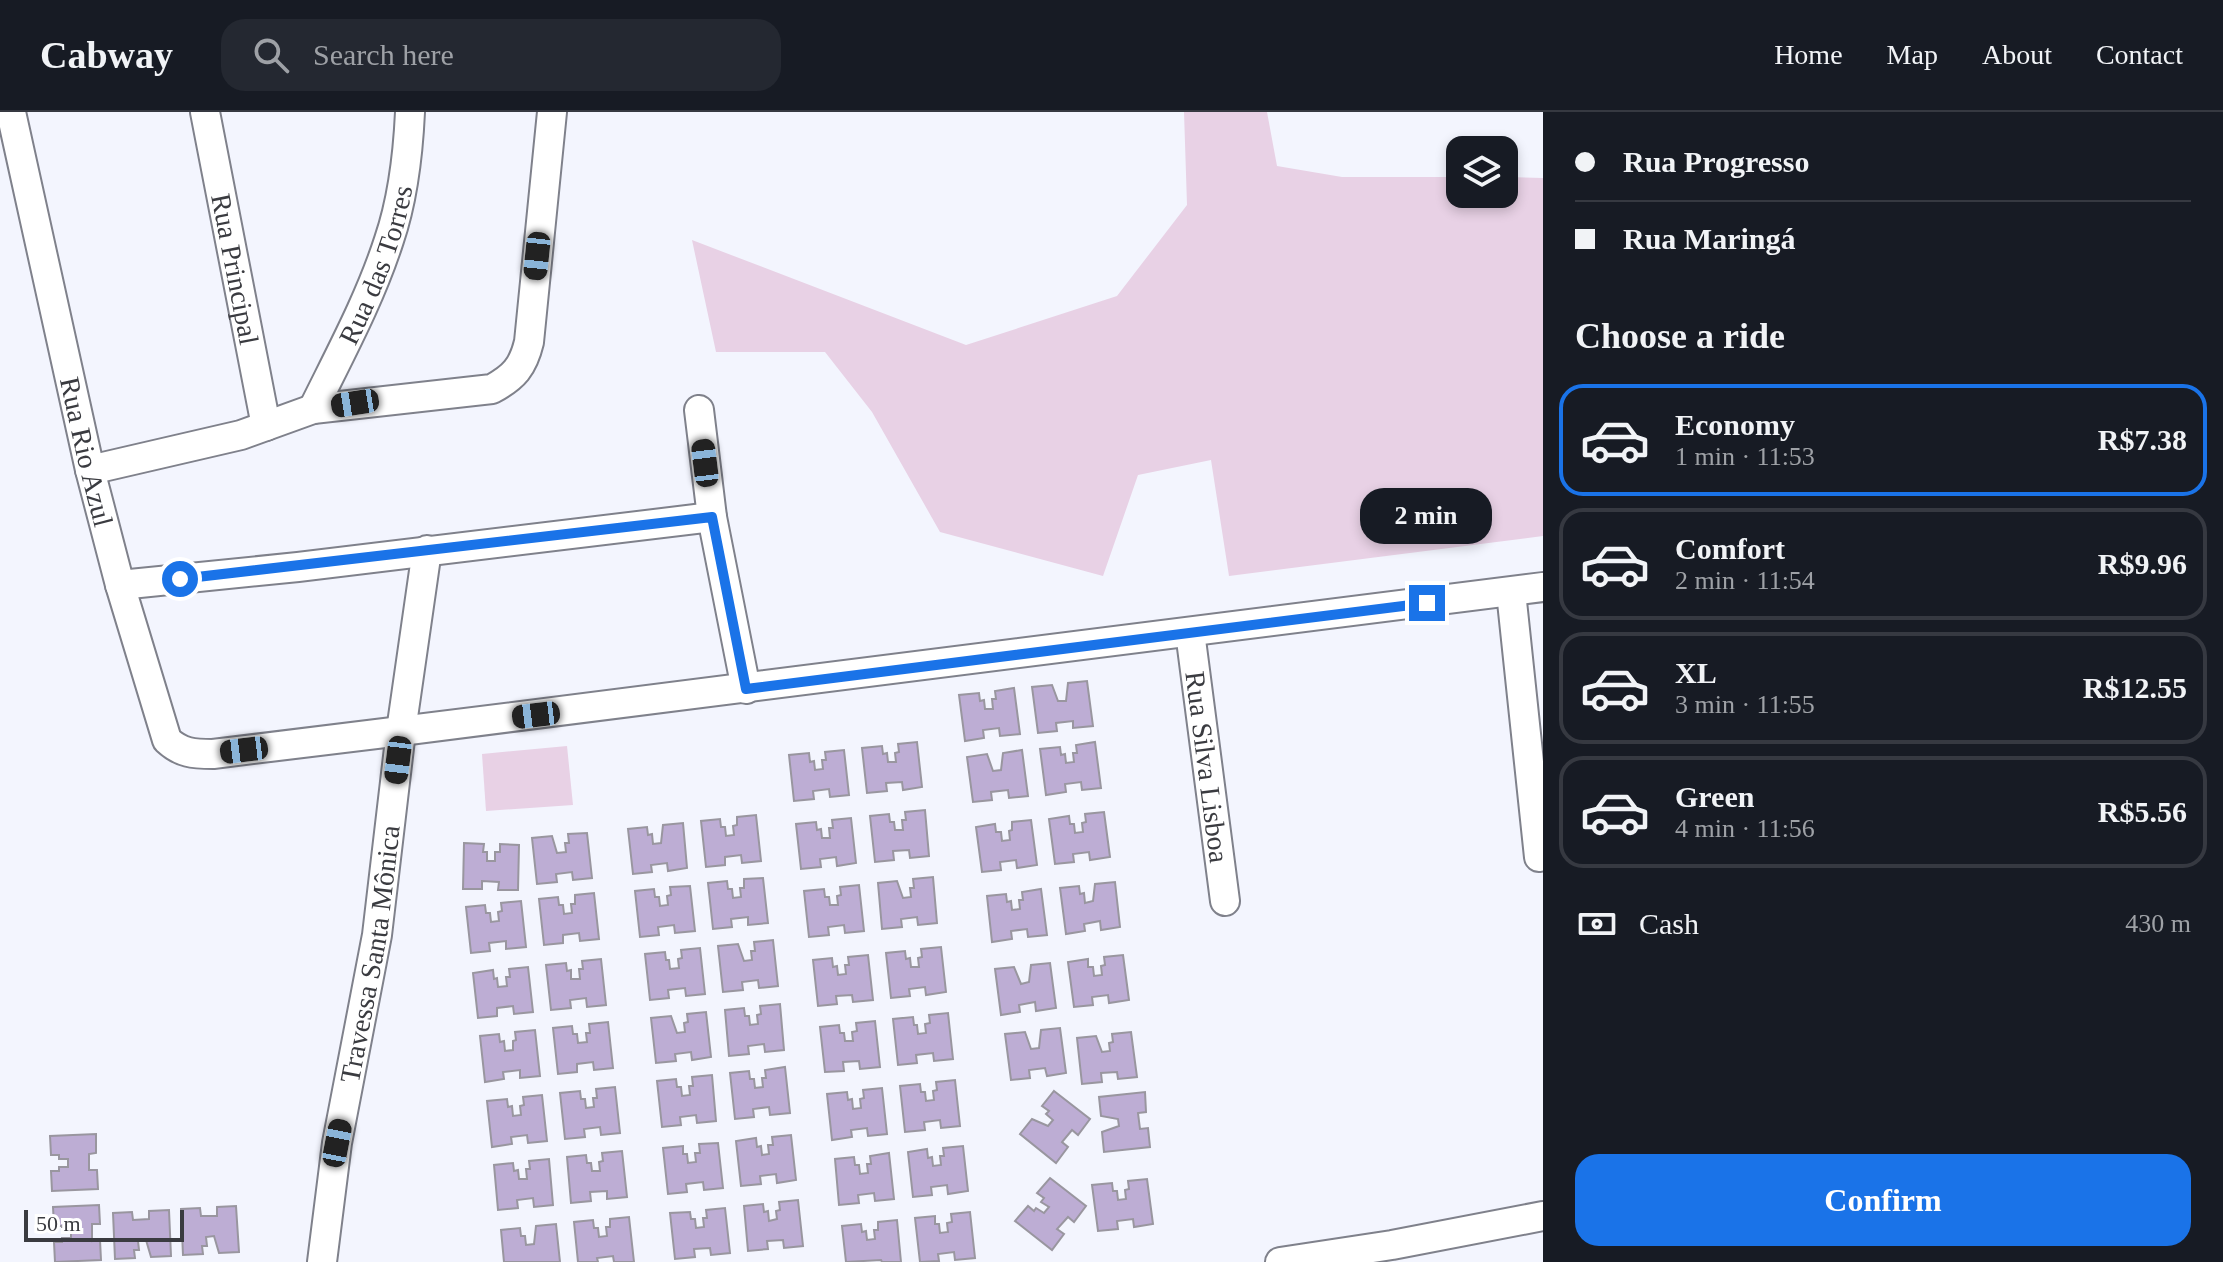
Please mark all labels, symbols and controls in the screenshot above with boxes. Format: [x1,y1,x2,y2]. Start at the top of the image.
search box [221,19,781,91]
icon: search [249,33,293,77]
text: Cabway [40,34,173,76]
text: Search here [313,38,454,71]
text: Home [1774,39,1843,70]
text: Map [1887,39,1938,70]
text: About [1982,39,2052,70]
text: Contact [2096,39,2183,70]
map controls [1446,136,1518,208]
button: layers [1446,136,1518,208]
text: Rua Progresso [1623,145,1809,178]
street label: Rua das Torres [333,183,418,349]
street label: Rua Principal [205,191,265,348]
text: Rua Maringá [1623,222,1796,255]
car [523,231,551,281]
text: Choose a ride [1575,316,1785,356]
street label: Rua Rio Azul [54,374,119,530]
car [329,387,381,419]
icon: car [1579,404,1651,476]
text: Economy [1675,408,1795,441]
text: R$7.38 [2098,423,2187,456]
car [690,438,720,488]
text: 1 min · 11:53 [1675,442,1815,471]
callout: 2 min [1361,487,1493,543]
text: 2 min [1395,501,1457,530]
icon: car [1579,528,1651,600]
text: Comfort [1675,532,1785,565]
text: R$9.96 [2098,547,2187,580]
route start [162,561,198,597]
text: 2 min · 11:54 [1675,566,1815,595]
route end [1409,585,1445,621]
icon: car [1579,652,1651,724]
text: XL [1675,656,1717,689]
street label: Rua Silva Lisboa [1179,669,1235,865]
text: R$12.55 [2083,671,2187,704]
text: 3 min · 11:55 [1675,690,1815,719]
car [511,700,561,730]
car [219,735,269,765]
car [383,735,413,785]
icon: car [1579,776,1651,848]
text: Green [1675,780,1754,813]
text: R$5.56 [2098,795,2187,828]
text: 4 min · 11:56 [1675,814,1815,843]
street label: Travessa Santa Mônica [334,823,406,1085]
icon: cash [1575,902,1619,946]
text: Cash [1639,907,1699,940]
text: 430 m [2125,909,2191,938]
car [321,1117,353,1169]
button: Confirm [1575,1154,2191,1246]
scale bar [24,1206,184,1242]
text: 50 m [36,1211,81,1236]

